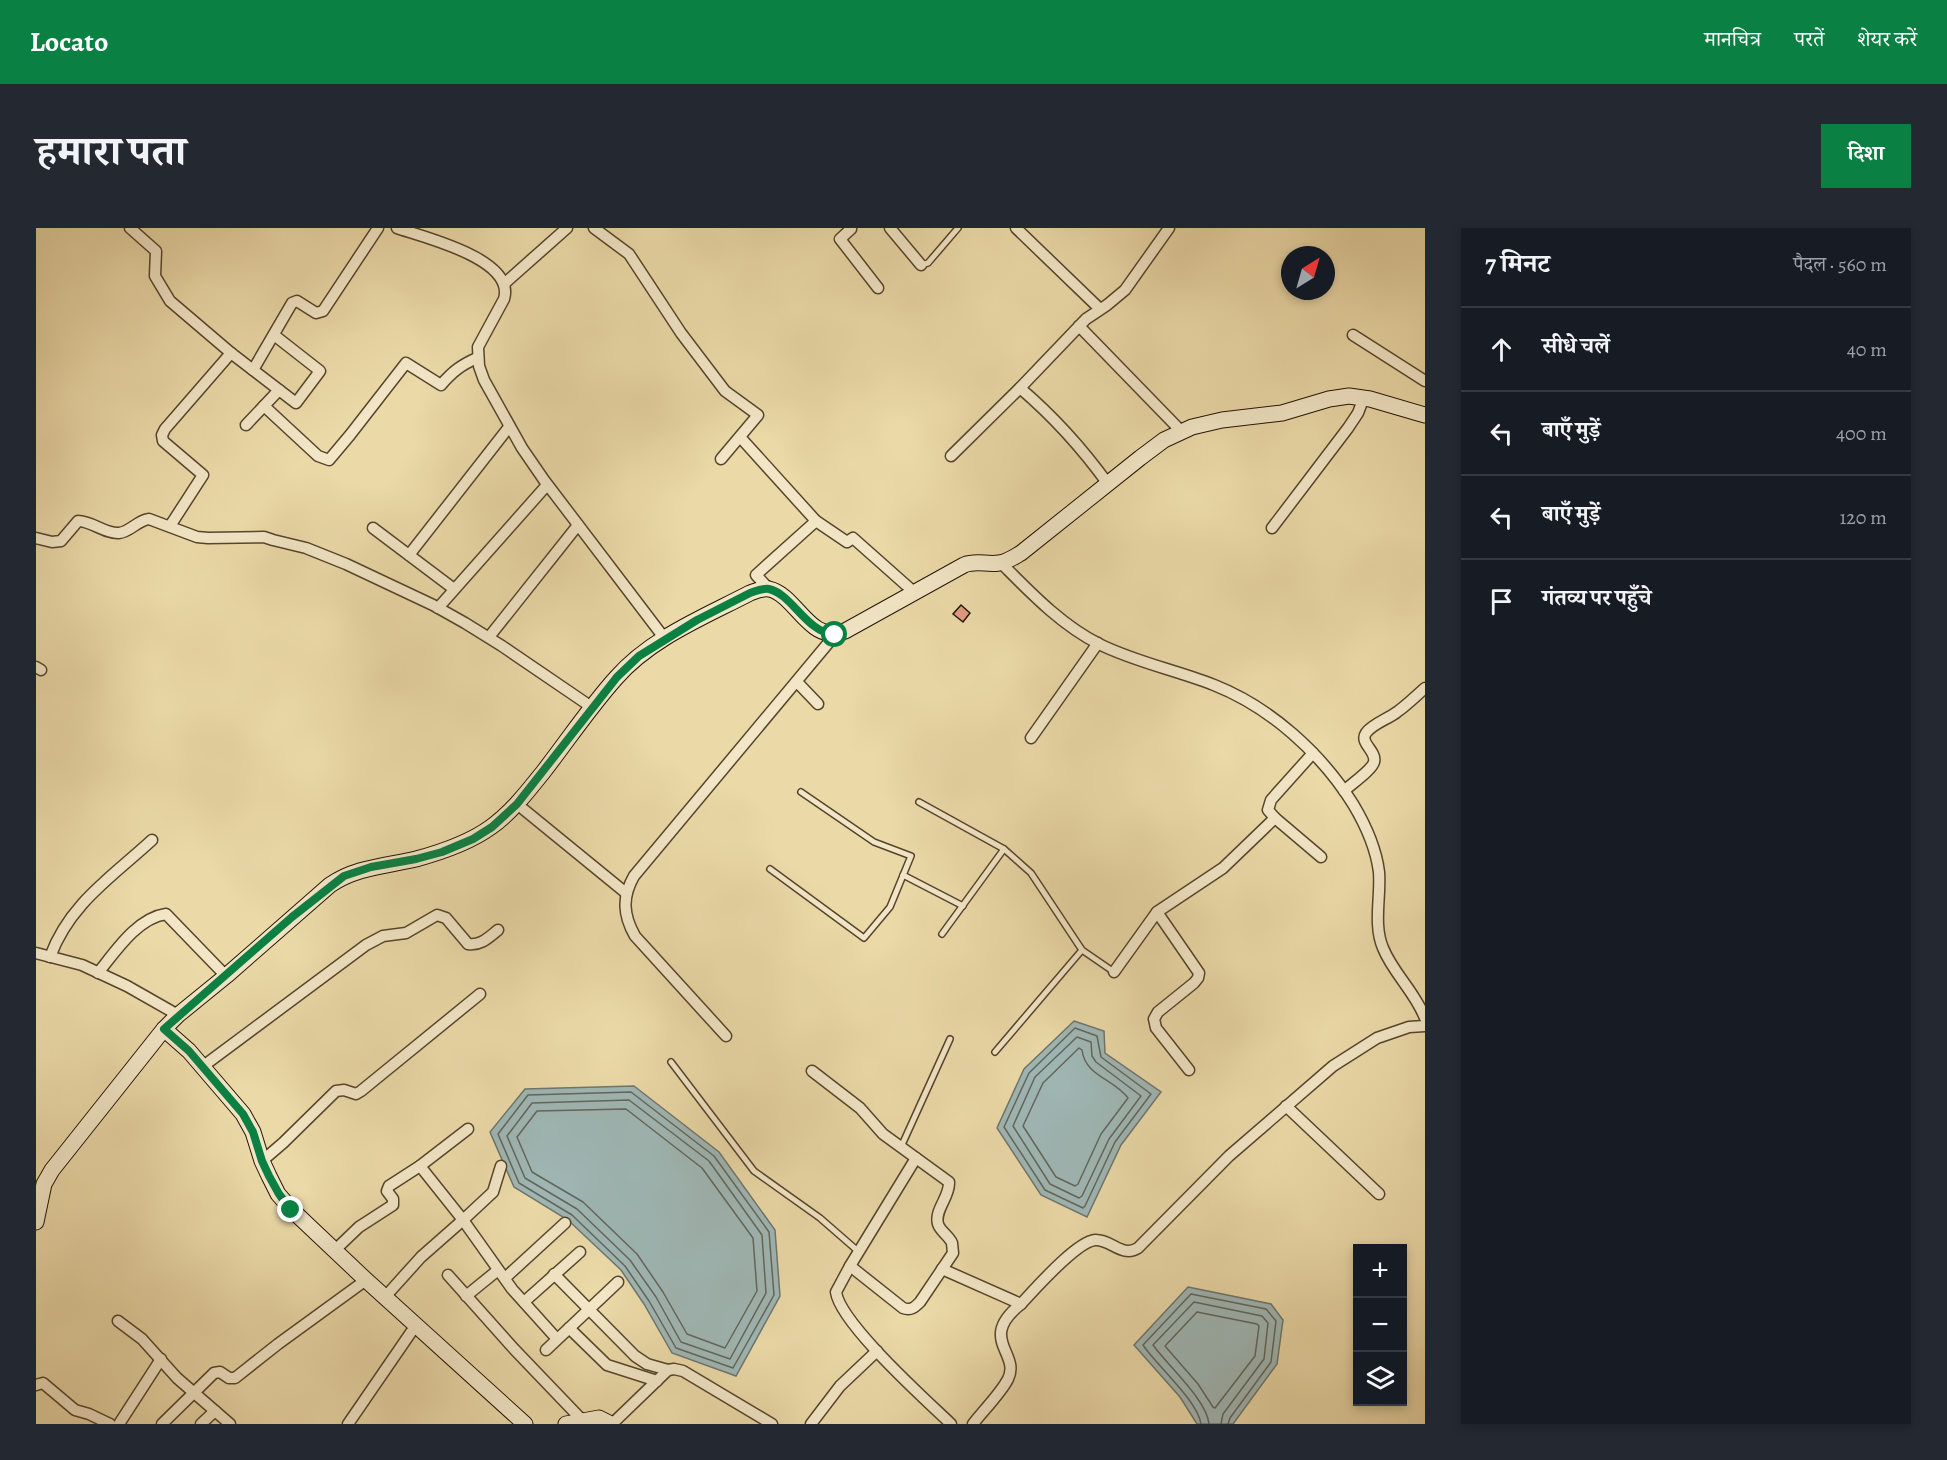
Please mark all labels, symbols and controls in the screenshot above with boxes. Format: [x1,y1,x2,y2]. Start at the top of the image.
text: Locato [30,23,108,61]
text: मानचित्र [1704,25,1761,53]
text: परतें [1794,25,1824,53]
text: शेयर करें [1857,25,1917,53]
text: हमारा पता [36,122,186,179]
button: दिशा [1821,124,1911,188]
north arrow [1281,246,1335,300]
text: 7 मिनट [1485,246,1550,281]
text: पैदल · 560 m [1793,251,1887,278]
text: सीधे चलें [1542,331,1610,361]
icon: ahead [1485,333,1518,366]
text: 40 m [1847,336,1887,363]
text: बाएँ मुड़ें [1542,415,1600,445]
icon: left [1485,417,1518,450]
text: 400 m [1836,420,1887,447]
text: बाएँ मुड़ें [1542,499,1600,529]
icon: left [1485,501,1518,534]
text: 120 m [1839,504,1887,531]
text: गंतव्य पर पहुँचे [1542,583,1651,613]
icon: arrive [1485,585,1518,618]
route start [821,621,847,647]
route end [277,1196,303,1222]
map controls [1353,1244,1407,1406]
button: + [1353,1244,1407,1298]
button: − [1353,1298,1407,1352]
button: layers [1353,1352,1407,1406]

